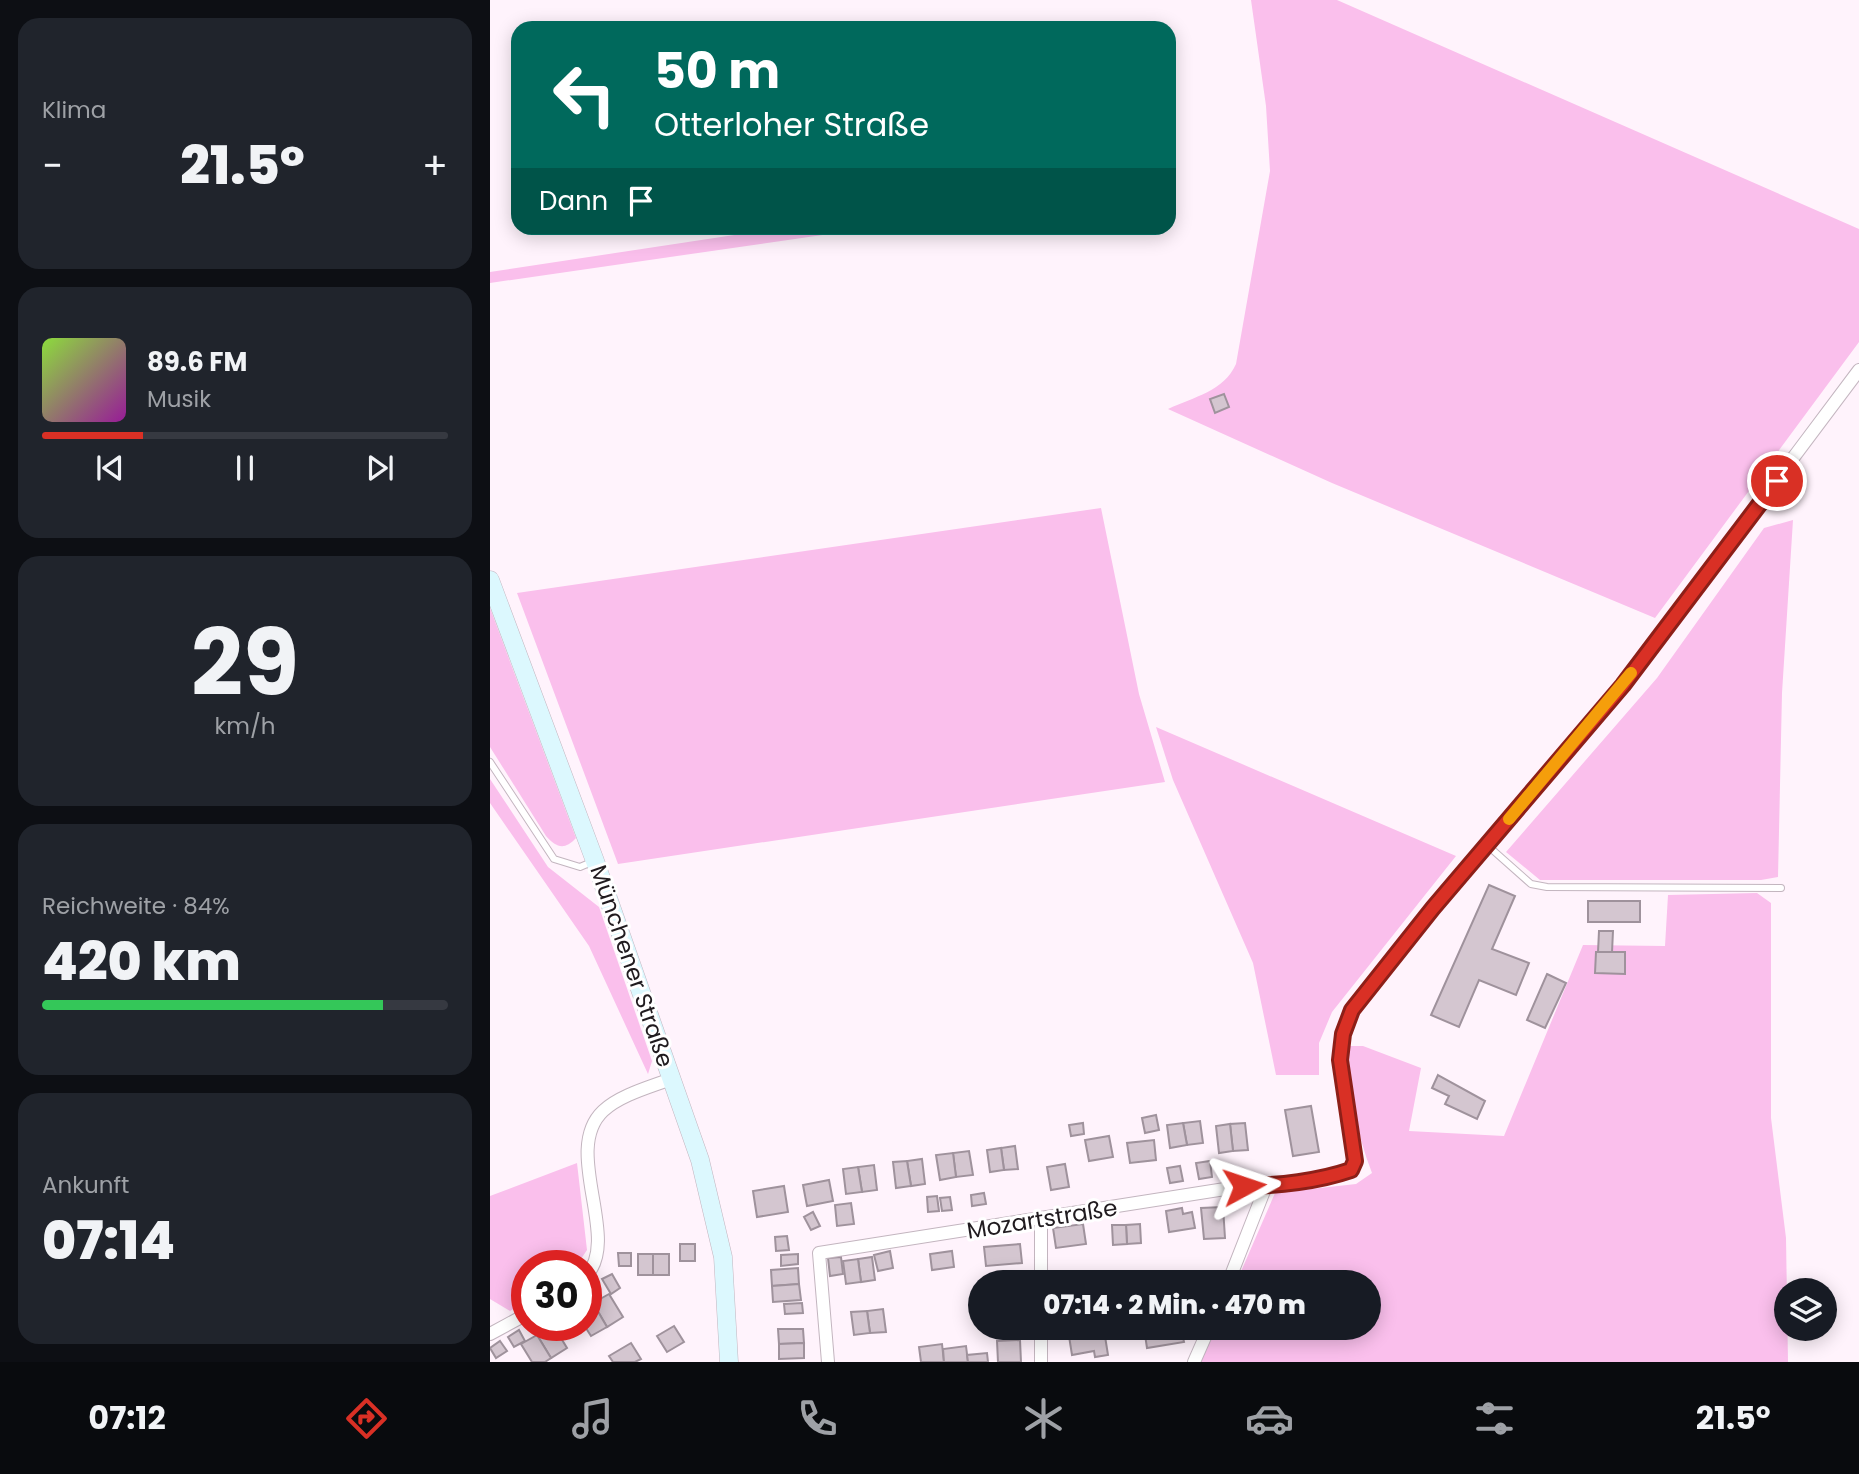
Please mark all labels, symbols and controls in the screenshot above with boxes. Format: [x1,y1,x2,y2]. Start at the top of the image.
text: 50 m [654,37,780,105]
icon: left [539,49,630,140]
text: Klima [42,94,106,126]
text: Otterloher Straße [654,102,929,147]
text: 21.5° [180,129,305,202]
text: − [42,139,63,192]
text: + [422,139,448,192]
icon: arrive [622,182,660,220]
text: Dann [539,183,608,219]
text: 89.6 FM [147,344,247,380]
text: Musik [147,383,211,415]
icon: previous [91,449,129,487]
icon: pause [226,449,264,487]
icon: next [361,449,399,487]
pin [1747,451,1807,511]
icon: arrive [1758,462,1796,500]
text: 29 [191,599,299,727]
text: km/h [214,710,276,742]
street label: Münchener Straße [582,861,682,1071]
text: Reichweite · 84% [42,890,230,922]
text: 420 km [42,925,241,998]
position arrow [1207,1149,1281,1223]
text: Ankunft [42,1169,129,1201]
street label: Mozartstraße [964,1191,1120,1247]
text: 07:14 [42,1204,175,1277]
speed limit sign: 30 [511,1250,602,1341]
map controls [1774,1278,1837,1341]
button: layers [1774,1278,1837,1341]
text: 07:14 · 2 Min. · 470 m [1043,1287,1306,1323]
icon: directions [342,1394,391,1443]
icon: music [568,1394,617,1443]
icon: phone [793,1394,842,1443]
icon: climate [1019,1394,1068,1443]
icon: car [1245,1394,1294,1443]
icon: filters [1470,1394,1519,1443]
text: 07:12 [88,1395,166,1440]
text: 21.5° [1696,1395,1771,1440]

